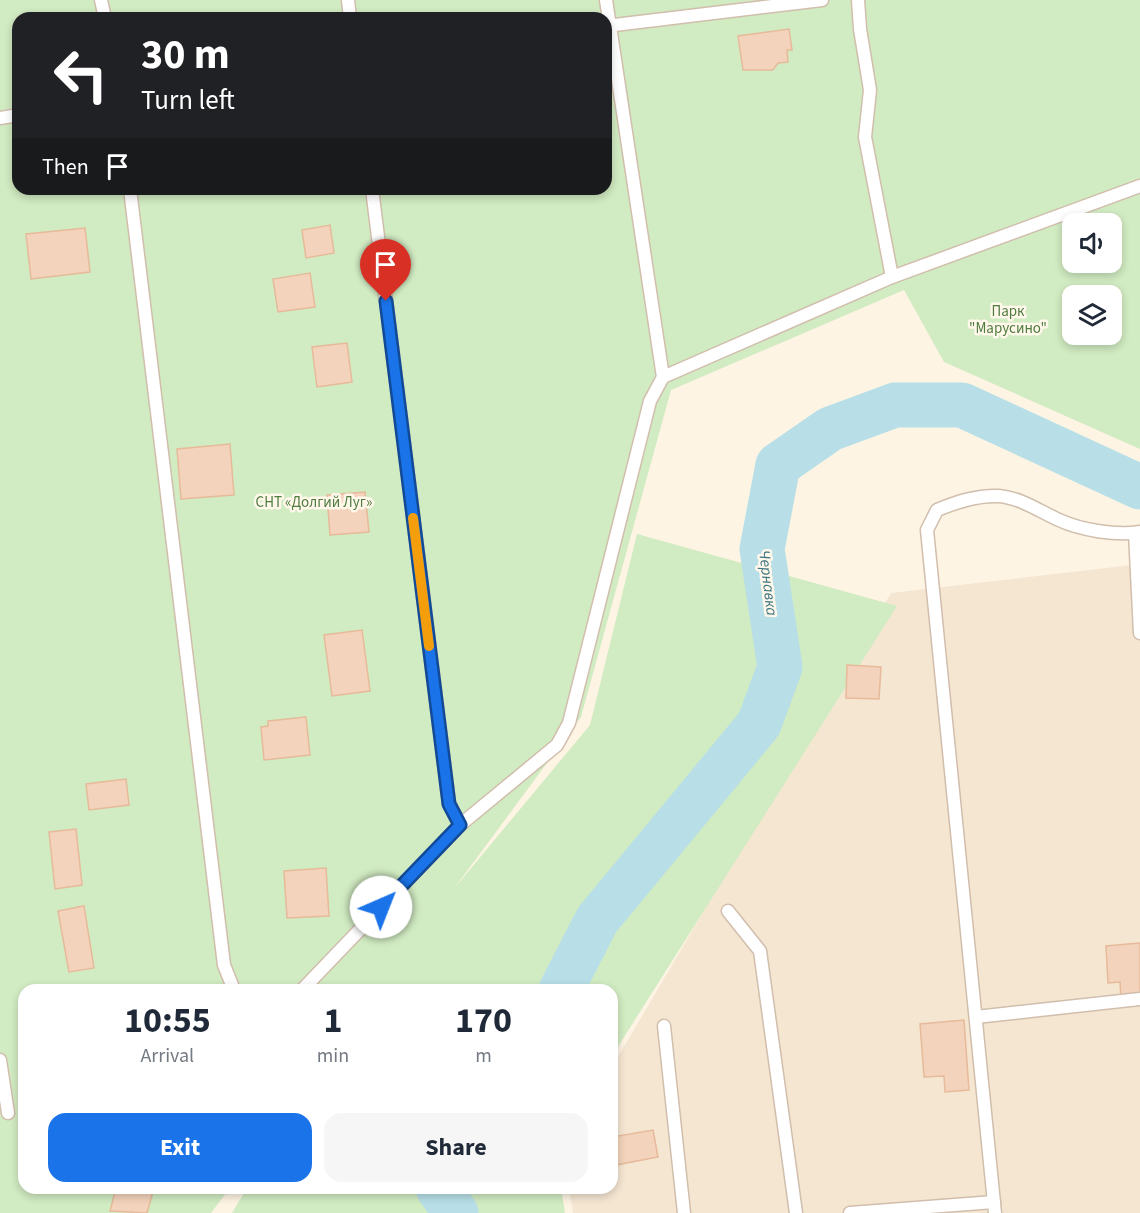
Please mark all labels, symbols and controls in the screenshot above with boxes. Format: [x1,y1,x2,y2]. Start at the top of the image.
text: 30 m [141,25,230,85]
icon: left [42,36,120,114]
text: Turn left [141,81,235,120]
icon: arrive [101,150,134,183]
text: Then [42,151,89,183]
map controls [1062,213,1122,345]
button: sound [1062,213,1122,273]
pin [360,239,411,301]
icon: arrive [369,248,402,281]
button: layers [1062,285,1122,345]
park label: Парк "Марусино" [969,301,1047,339]
park label: СНТ «Долгий Луг» [256,492,372,513]
water label: Чернавка [753,549,783,618]
position arrow [349,875,413,939]
text: 10:55 [124,995,211,1046]
text: 1 [323,995,342,1046]
text: 170 [455,995,512,1046]
text: Arrival [140,1042,194,1070]
text: min [317,1042,349,1070]
text: m [475,1042,492,1070]
button: Exit [48,1113,312,1182]
button: Share [324,1113,588,1182]

